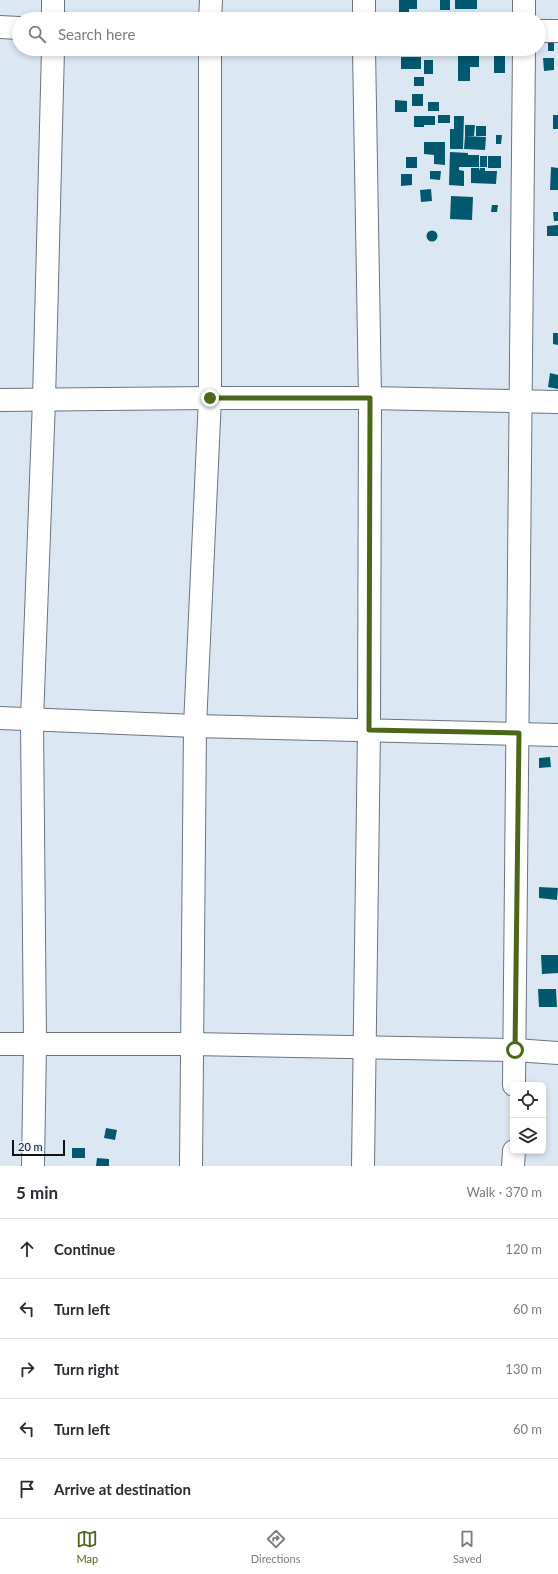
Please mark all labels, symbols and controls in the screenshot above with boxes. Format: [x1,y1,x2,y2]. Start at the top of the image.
search box [12,12,546,56]
icon: search [26,23,48,45]
text: Search here [58,25,135,43]
route end [201,389,219,407]
route start [506,1041,524,1059]
map controls [510,1082,546,1154]
button: locate [510,1082,546,1118]
button: layers [510,1118,546,1154]
scale bar [12,1138,65,1157]
text: 20 m [18,1140,43,1153]
text: 5 min [16,1182,58,1203]
text: Walk · 370 m [466,1184,542,1200]
icon: ahead [16,1238,38,1260]
text: Continue [54,1240,115,1258]
text: 120 m [505,1241,542,1257]
icon: left [16,1298,38,1320]
text: Turn left [54,1300,110,1318]
text: 60 m [513,1301,542,1317]
icon: right [16,1358,38,1380]
text: Turn right [54,1360,119,1378]
text: 130 m [505,1361,542,1377]
icon: left [16,1418,38,1440]
text: Turn left [54,1420,110,1438]
text: 60 m [513,1421,542,1437]
icon: arrive [16,1478,38,1500]
text: Arrive at destination [54,1480,191,1498]
tab: Map [76,1528,98,1565]
tab: Directions [251,1528,300,1565]
tab: Saved [453,1528,482,1565]

